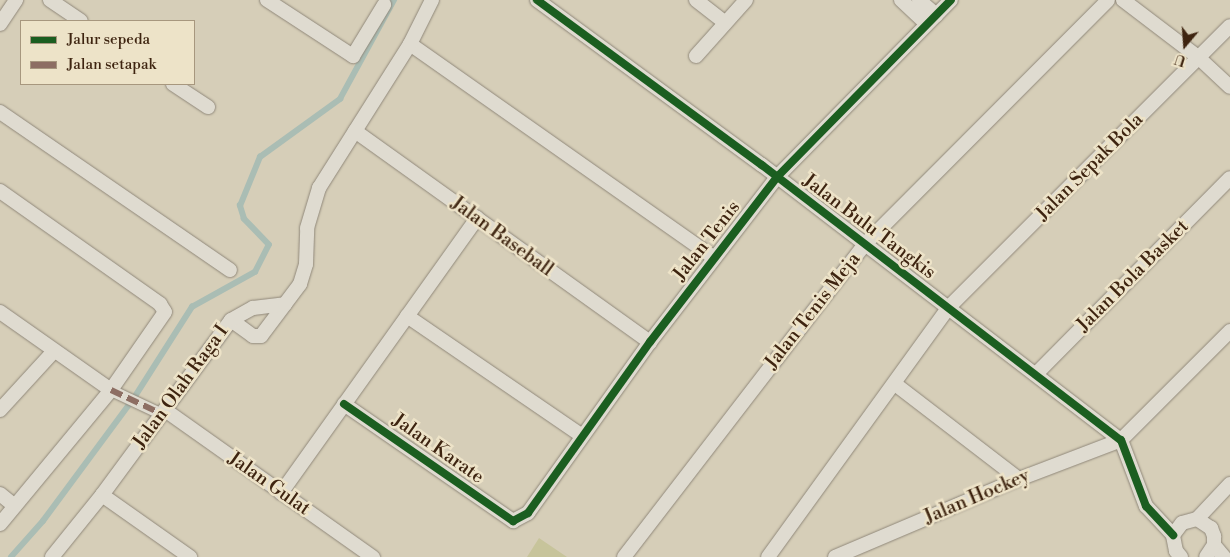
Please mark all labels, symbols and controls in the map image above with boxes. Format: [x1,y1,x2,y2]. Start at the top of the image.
legend [20,20,195,85]
north arrow [1160,20,1210,70]
text: Jalur sepeda [67,30,150,49]
text: U [1172,49,1188,70]
text: Jalan setapak [67,55,156,74]
street label: Jalan Sepak Bola [1032,109,1148,225]
street label: Jalan Bulu Tangkis [798,170,940,284]
street label: Jalan Baseball [446,192,558,282]
street label: Jalan Tenis [669,196,745,286]
street label: Jalan Bola Basket [1072,215,1194,337]
street label: Jalan Tenis Meja [760,248,866,374]
street label: Jalan Olah Raga I [129,321,233,453]
street label: Jalan Karate [388,409,488,489]
street label: Jalan Gulat [224,447,314,521]
street label: Jalan Hockey [921,465,1033,529]

